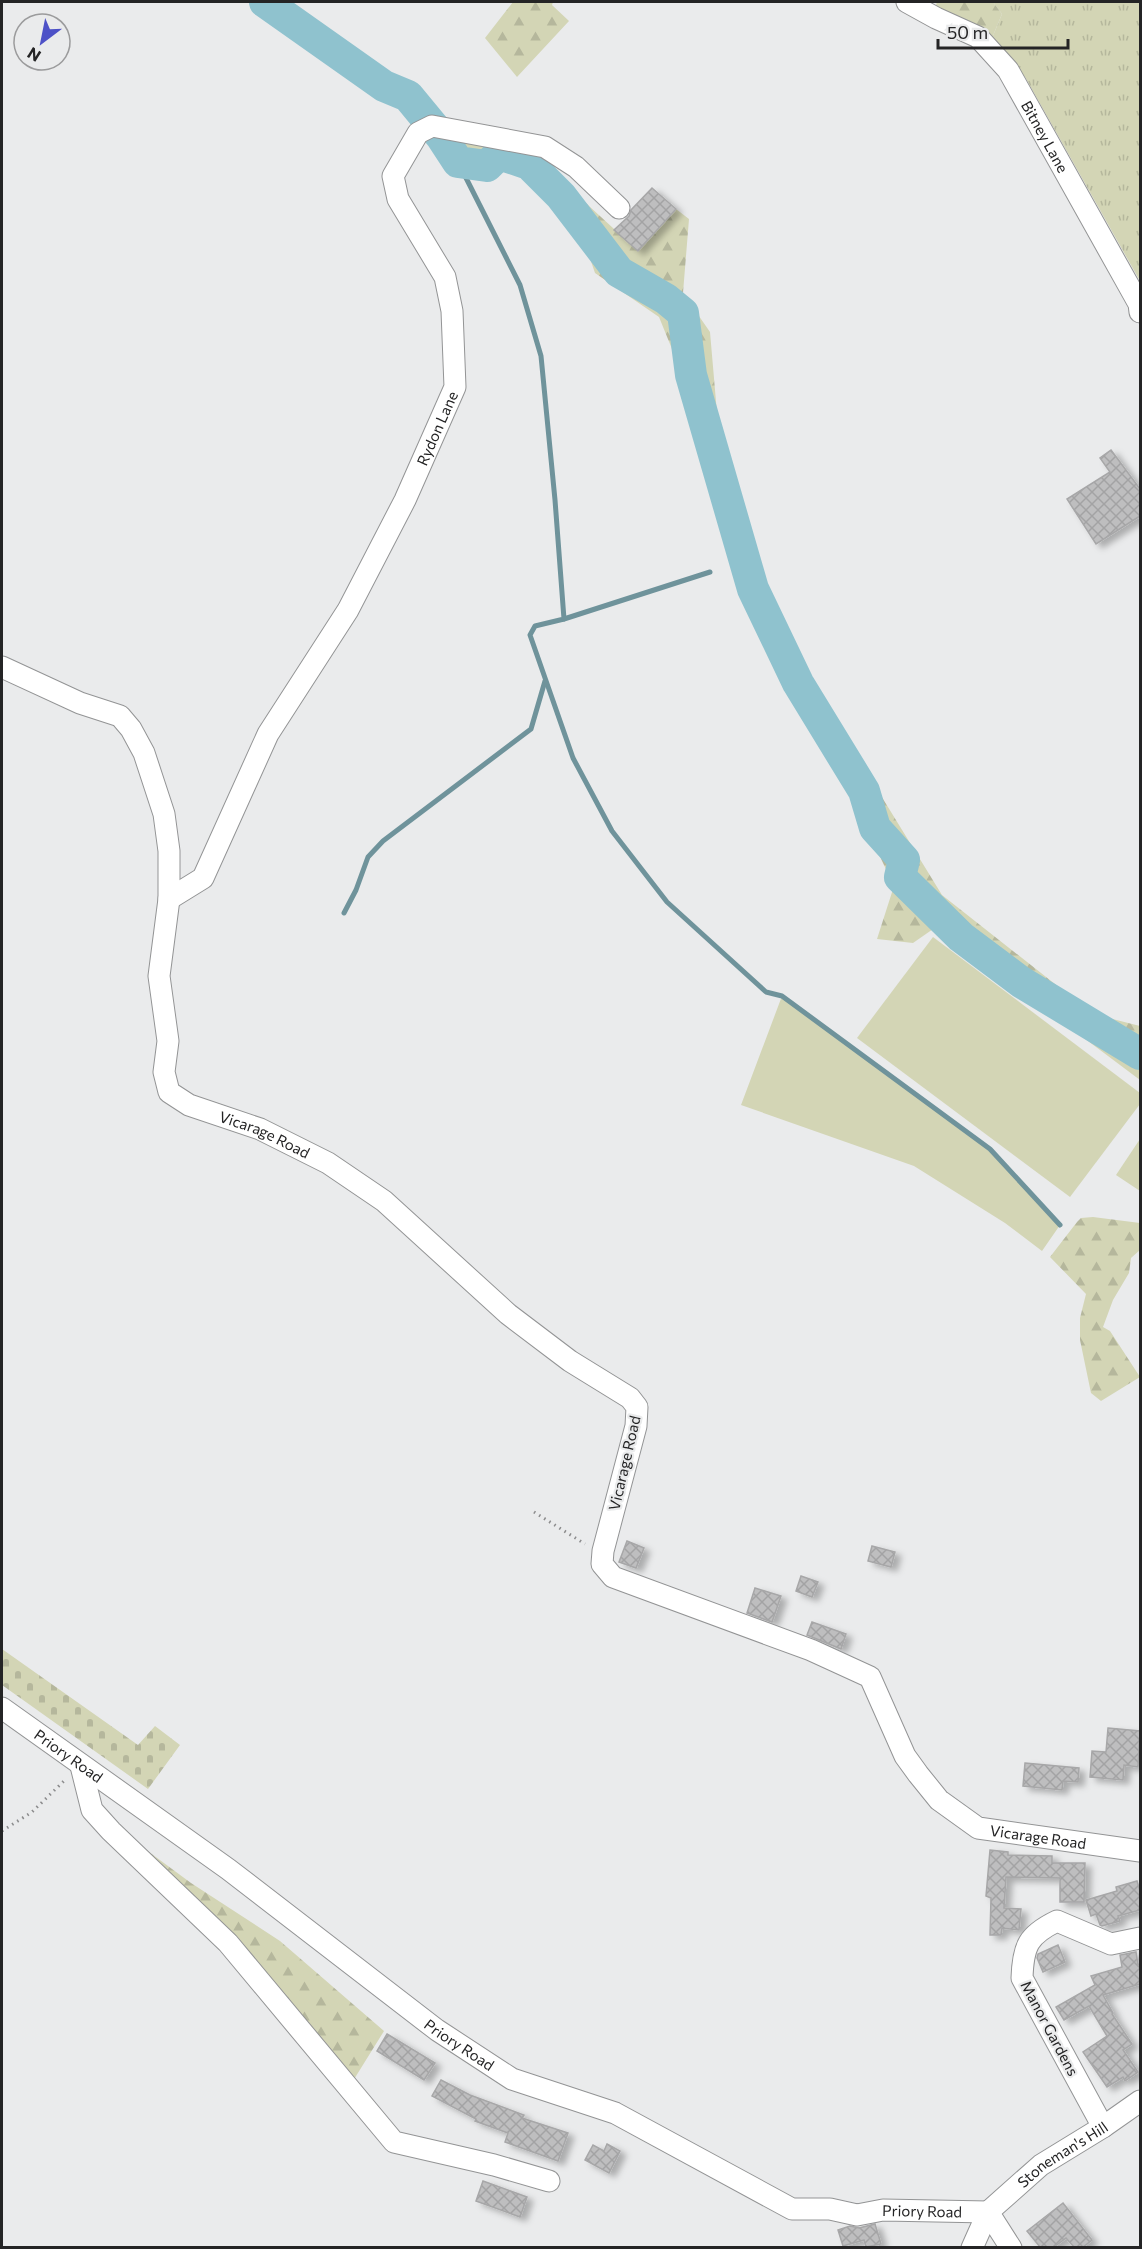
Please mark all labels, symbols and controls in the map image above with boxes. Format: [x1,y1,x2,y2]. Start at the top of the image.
north arrow [12,12,72,72]
scale bar [938,12,1068,50]
text: 50 m [947,21,988,43]
text: N [24,44,44,66]
street label: Bitney Lane [1018,97,1073,176]
street label: Rydon Lane [412,388,461,468]
street label: Vicarage Road [217,1107,313,1162]
street label: Vicarage Road [604,1414,644,1512]
street label: Priory Road [31,1725,107,1786]
street label: Vicarage Road [989,1821,1087,1852]
street label: Manor Gardens [1017,1977,1083,2079]
street label: Priory Road [421,2015,498,2074]
street label: Stoneman's Hill [1013,2118,1111,2191]
street label: Priory Road [882,2201,962,2221]

